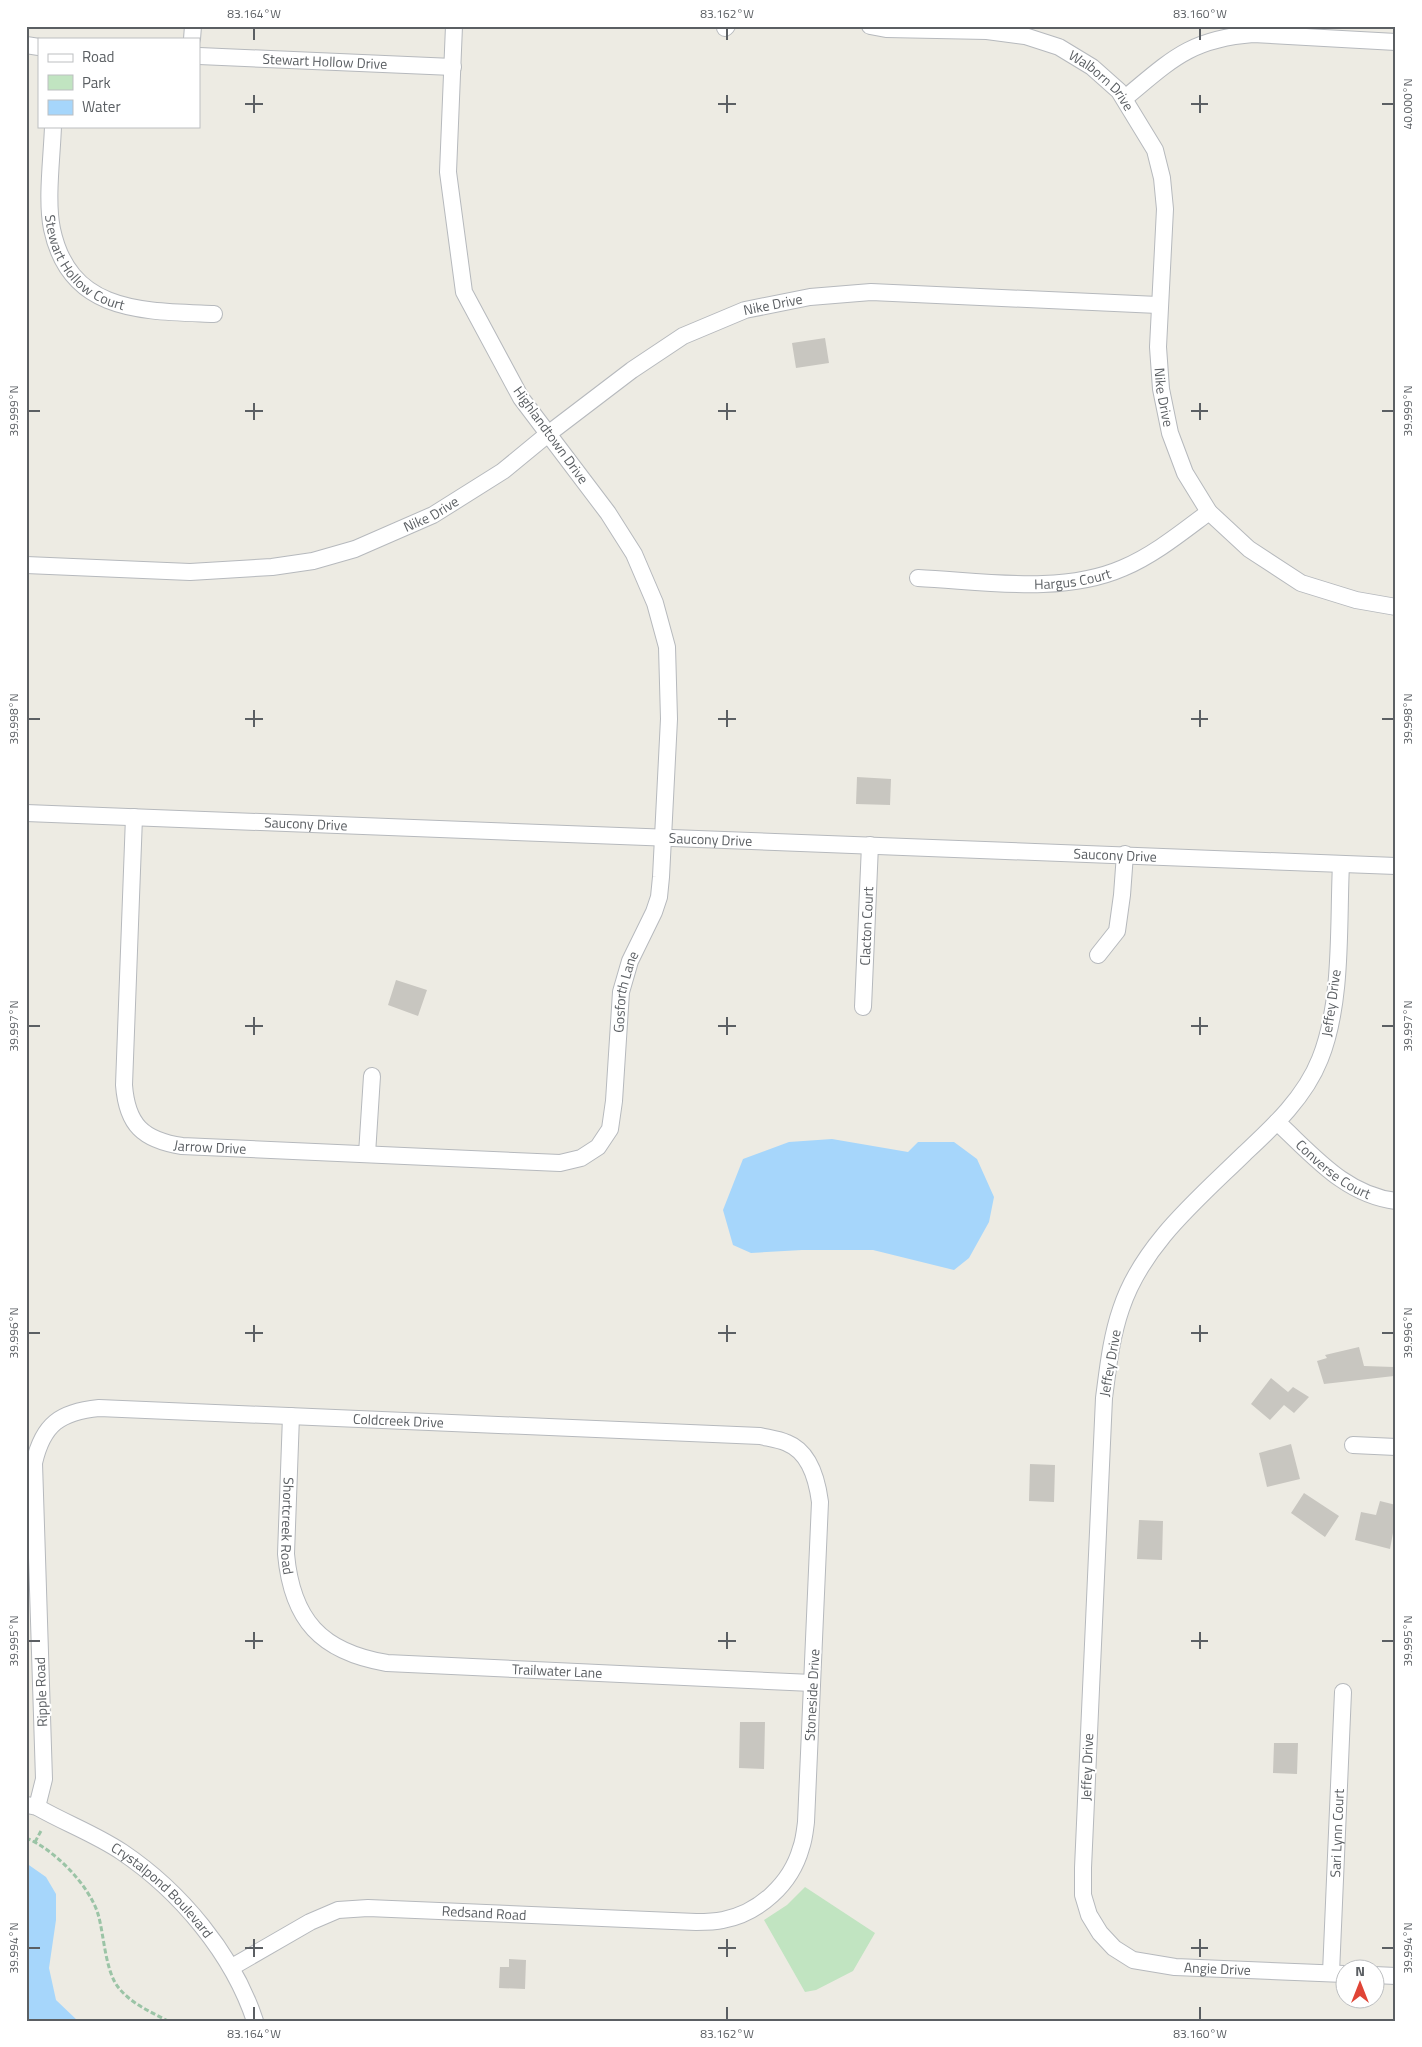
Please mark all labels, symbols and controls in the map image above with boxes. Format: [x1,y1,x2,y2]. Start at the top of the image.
text: 83.164°W [227,4,281,23]
text: 83.162°W [700,4,754,23]
text: 83.160°W [1173,4,1227,23]
legend [38,38,200,128]
street label: Walborn Drive [1065,44,1140,115]
text: Road [82,45,114,68]
street label: Stewart Hollow Drive [262,48,388,74]
text: Park [82,71,111,94]
text: 40.000°N [1398,78,1417,130]
text: Water [82,95,121,118]
street label: Stewart Hollow Court [40,214,127,315]
street label: Nike Drive [741,288,804,320]
street label: Nike Drive [1149,367,1179,429]
street label: Highlandtown Drive [509,381,594,488]
text: 39.999°N [4,385,23,437]
text: 39.999°N [1398,385,1417,437]
street label: Nike Drive [400,491,462,537]
street label: Hargus Court [1034,562,1114,594]
text: 39.998°N [4,693,23,745]
text: 39.998°N [1398,693,1417,745]
street label: Saucony Drive [264,811,348,835]
street label: Saucony Drive [668,827,753,851]
street label: Saucony Drive [1073,843,1157,867]
street label: Clacton Court [854,886,878,966]
street label: Gosforth Lane [607,947,643,1033]
street label: Jeffey Drive [1315,968,1346,1038]
text: 39.997°N [4,1000,23,1052]
text: 39.997°N [1398,1000,1417,1052]
street label: Jarrow Drive [172,1134,247,1159]
street label: Converse Court [1291,1134,1374,1204]
text: 39.996°N [4,1307,23,1359]
text: 39.996°N [1398,1307,1417,1359]
street label: Jeffey Drive [1093,1328,1126,1398]
street label: Coldcreek Drive [353,1408,444,1433]
street label: Shortcreek Road [276,1477,300,1576]
text: 39.995°N [4,1615,23,1667]
text: 39.995°N [1398,1615,1417,1667]
street label: Stoneside Drive [799,1648,824,1742]
street label: Ripple Road [29,1657,52,1727]
street label: Trailwater Lane [512,1658,603,1683]
street label: Jeffey Drive [1075,1733,1098,1801]
street label: Sari Lynn Court [1324,1788,1349,1878]
street label: Crystalpond Boulevard [107,1837,219,1942]
street label: Redsand Road [441,1900,527,1925]
text: 39.994°N [4,1922,23,1974]
text: 39.994°N [1398,1922,1417,1974]
street label: Angie Drive [1184,1956,1251,1980]
north arrow [1334,1960,1384,2010]
text: N [1355,1960,1365,1981]
text: 83.164°W [227,2024,281,2043]
text: 83.162°W [700,2024,754,2043]
text: 83.160°W [1173,2024,1227,2043]

